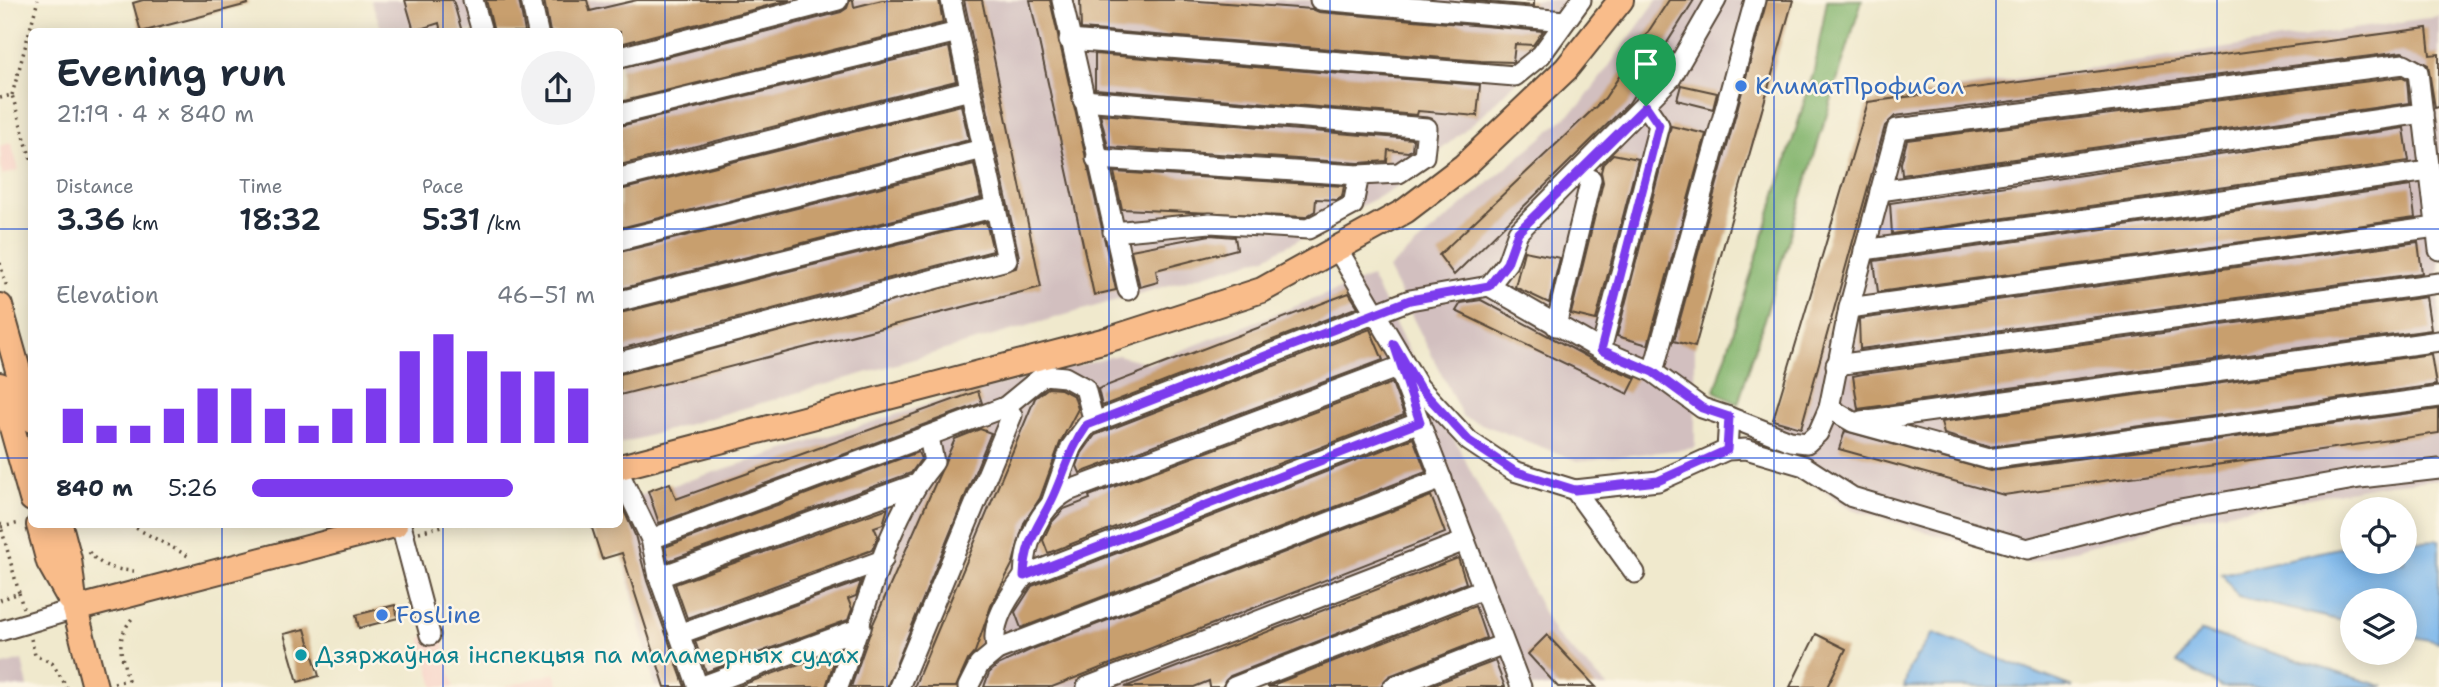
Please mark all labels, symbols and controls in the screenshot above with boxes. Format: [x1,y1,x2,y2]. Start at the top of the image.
pin [1616,34,1676,106]
icon: arrive [1627,45,1665,83]
text: Evening run [56,47,286,98]
button: share [521,51,595,125]
place label: КлиматПрофиСол [1755,70,1964,102]
marker: КлиматПрофиСол [1733,78,1749,94]
text: 21:19 · 4 × 840 m [56,99,254,129]
text: Distance [56,174,134,199]
text: Time [239,174,283,199]
text: Pace [422,174,464,199]
text: 3.36 [56,199,125,240]
text: 18:32 [239,199,321,240]
text: 5:31 [422,199,481,240]
text: km [125,211,159,236]
text: /km [481,211,521,236]
text: Elevation [56,280,159,310]
text: 46–51 m [497,280,595,310]
text: 840 m [56,473,133,503]
text: 5:26 [168,473,218,503]
map controls [2340,497,2417,665]
button: locate [2340,497,2417,574]
button: layers [2340,588,2417,665]
place label: FosLine [396,599,481,631]
marker: FosLine [374,607,390,623]
place label: Дзяржаўная інспекцыя па маламерных судах [315,639,859,671]
marker: Дзяржаўная інспекцыя па маламерных судах [293,647,309,663]

